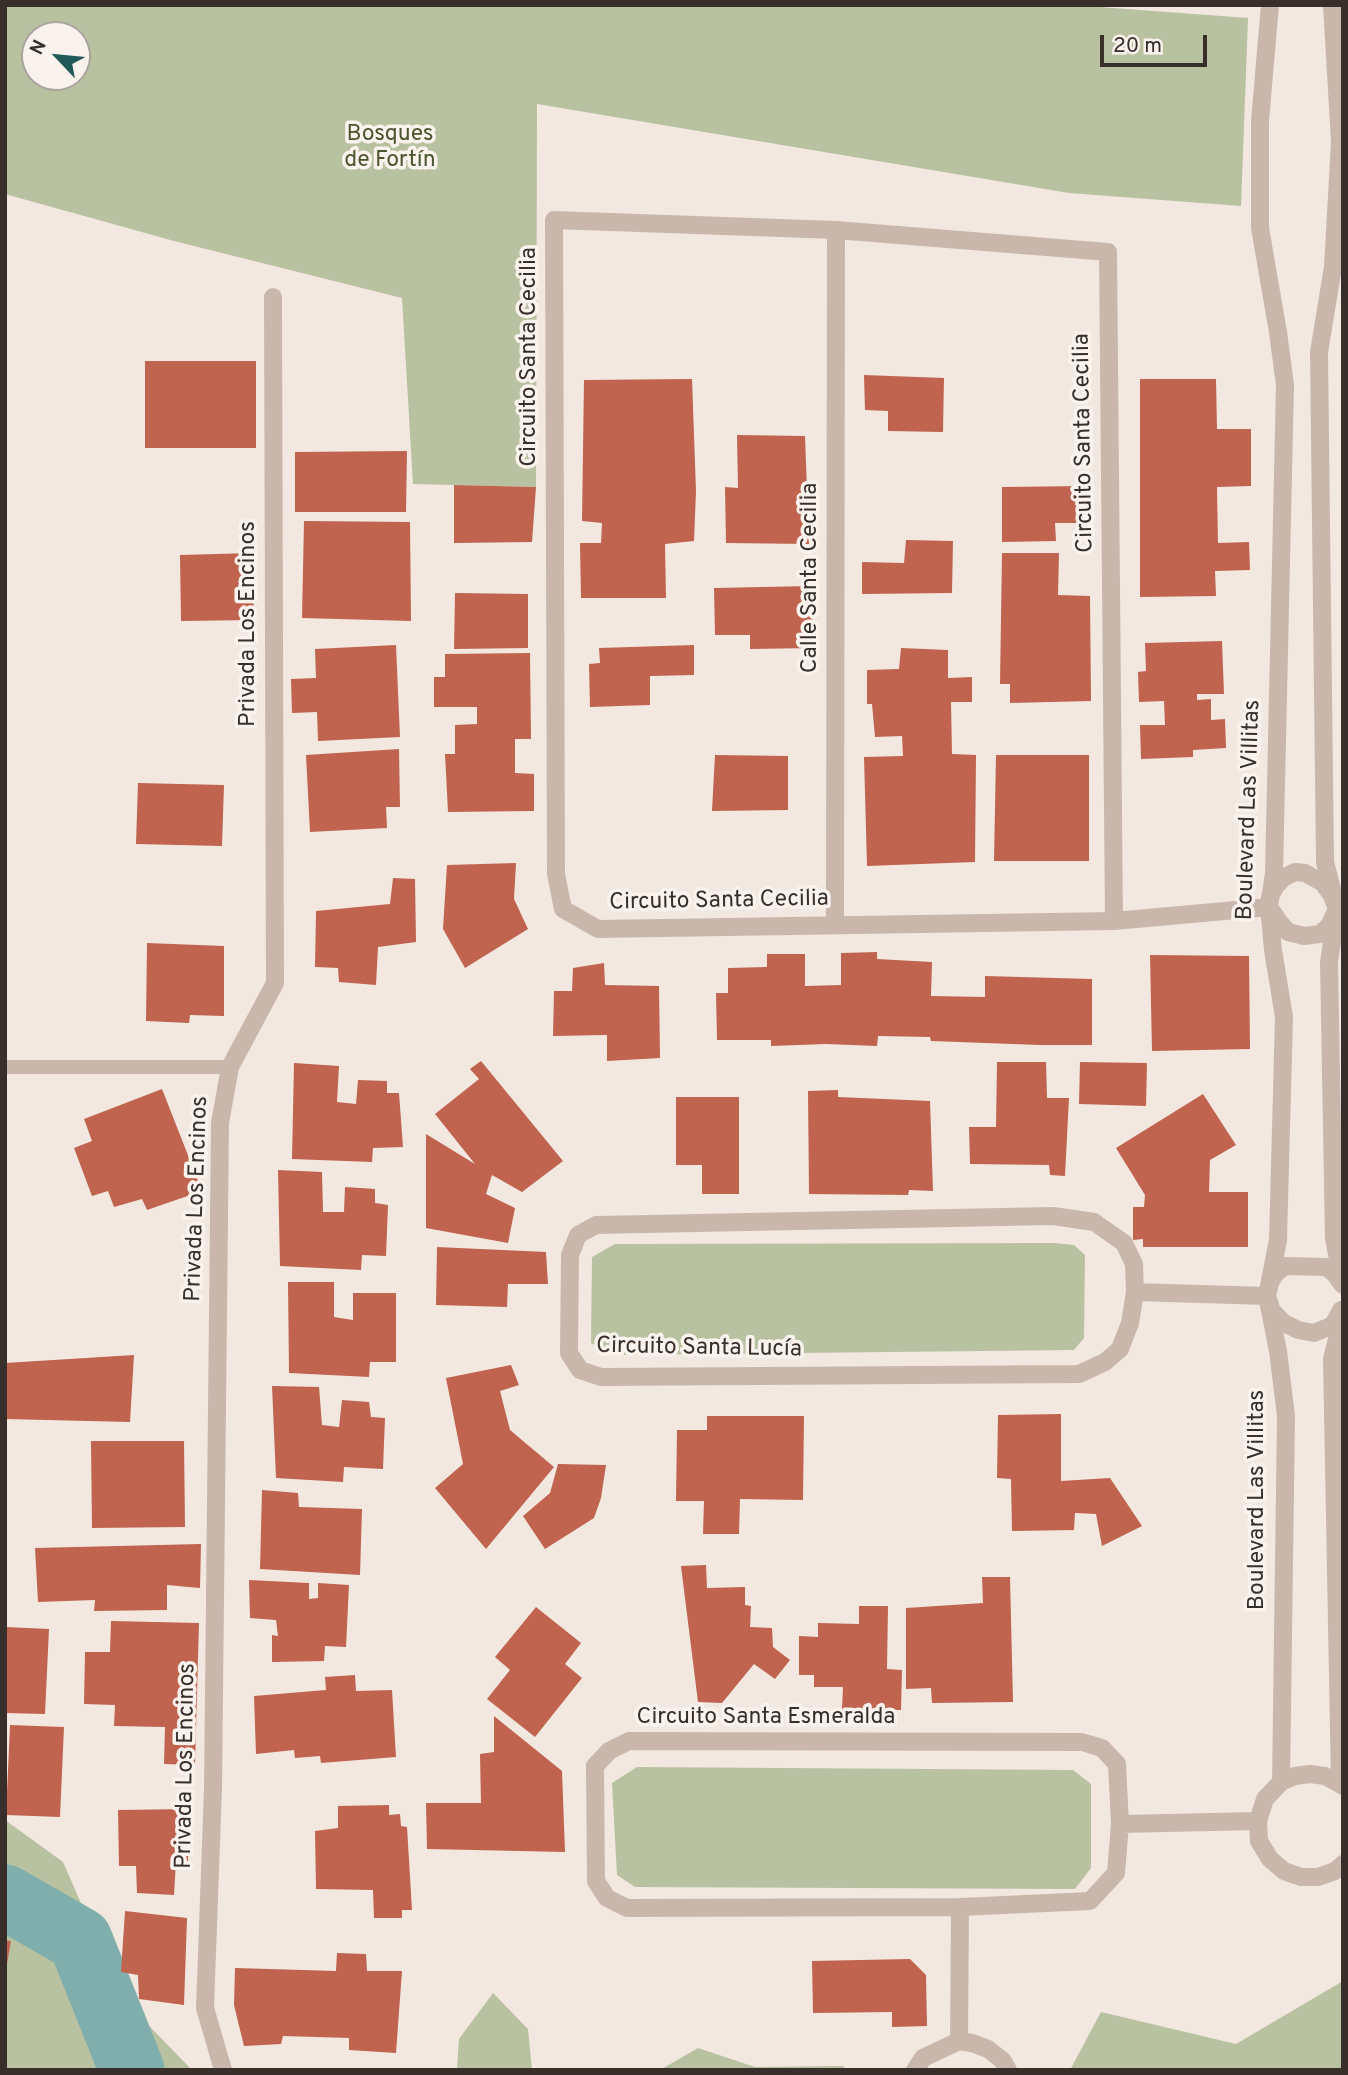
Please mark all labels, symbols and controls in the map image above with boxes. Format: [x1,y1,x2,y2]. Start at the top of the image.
north arrow [21,21,91,91]
scale bar [1103,21,1210,65]
text: 20 m [1113,33,1162,60]
text: N [25,36,53,59]
park label: Bosques de Fortín [344,121,436,175]
street label: Circuito Santa Cecilia [516,247,544,467]
street label: Circuito Santa Cecilia [1069,333,1101,553]
street label: Calle Santa Cecilia [797,483,825,673]
street label: Privada Los Encinos [235,521,263,727]
street label: Boulevard Las Villitas [1232,699,1268,921]
street label: Circuito Santa Cecilia [609,886,829,918]
street label: Privada Los Encinos [181,1096,215,1302]
street label: Circuito Santa Lucía [596,1333,802,1365]
street label: Boulevard Las Villitas [1244,1390,1272,1610]
street label: Privada Los Encinos [171,1663,203,1869]
street label: Circuito Santa Esmeralda [637,1704,895,1732]

